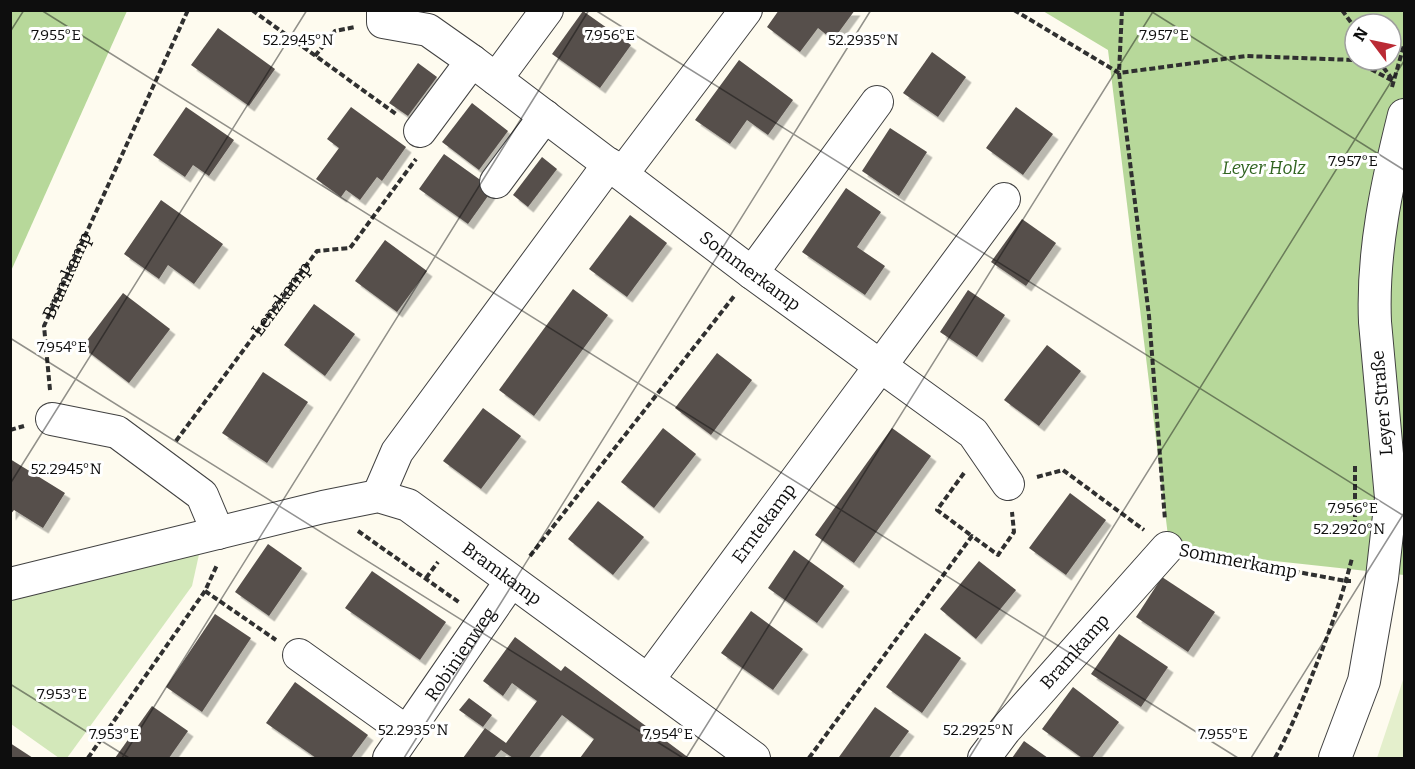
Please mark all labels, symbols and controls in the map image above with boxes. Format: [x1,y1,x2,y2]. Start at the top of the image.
north arrow [1343,12,1403,72]
text: N [1349,24,1372,45]
text: 7.955°E [31,26,81,44]
text: 7.956°E [585,26,635,44]
text: 7.957°E [1139,26,1189,44]
text: 52.2945°N [262,31,334,49]
text: 52.2935°N [828,31,898,49]
text: 7.957°E [1328,152,1378,170]
park label: Leyer Holz [1222,157,1306,179]
street label: Sommerkamp [695,226,805,316]
street label: Bramkamp [38,228,96,322]
street label: Lenzkamp [247,257,316,340]
text: 7.954°E [37,338,87,356]
street label: Leyer Straße [1366,350,1398,456]
text: 52.2945°N [30,460,102,478]
street label: Erntekamp [727,479,801,567]
text: 7.956°E [1328,499,1378,517]
text: 52.2920°N [1313,520,1385,538]
street label: Bramkamp [458,537,546,610]
street label: Sommerkamp [1177,539,1299,583]
street label: Robinienweg [420,603,501,705]
street label: Bramkamp [1036,609,1114,694]
text: 7.953°E [37,685,87,703]
text: 52.2935°N [378,721,448,739]
text: 52.2925°N [943,721,1013,739]
text: 7.953°E [89,725,139,743]
text: 7.954°E [643,725,693,743]
text: 7.955°E [1198,725,1248,743]

